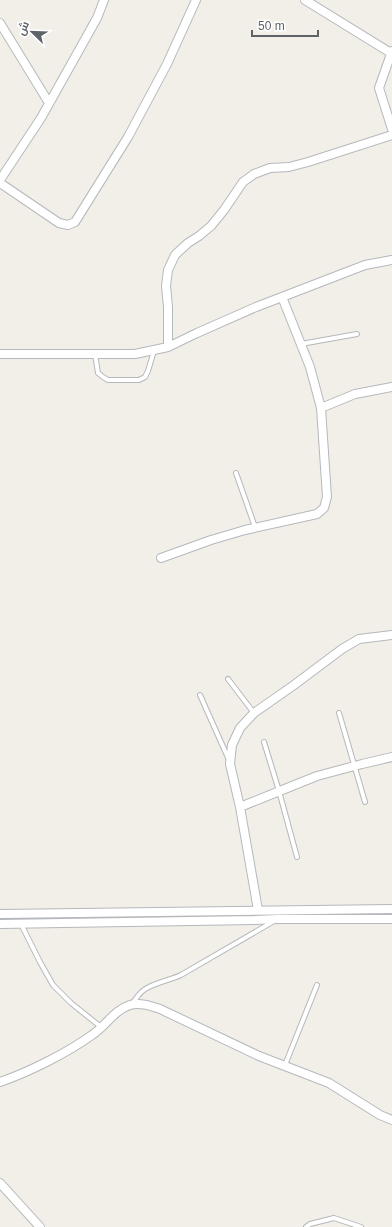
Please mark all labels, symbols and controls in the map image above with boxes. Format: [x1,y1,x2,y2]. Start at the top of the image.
north arrow [12,12,52,52]
scale bar [252,12,318,38]
text: ش [15,19,32,37]
text: 50 m [258,19,285,33]

